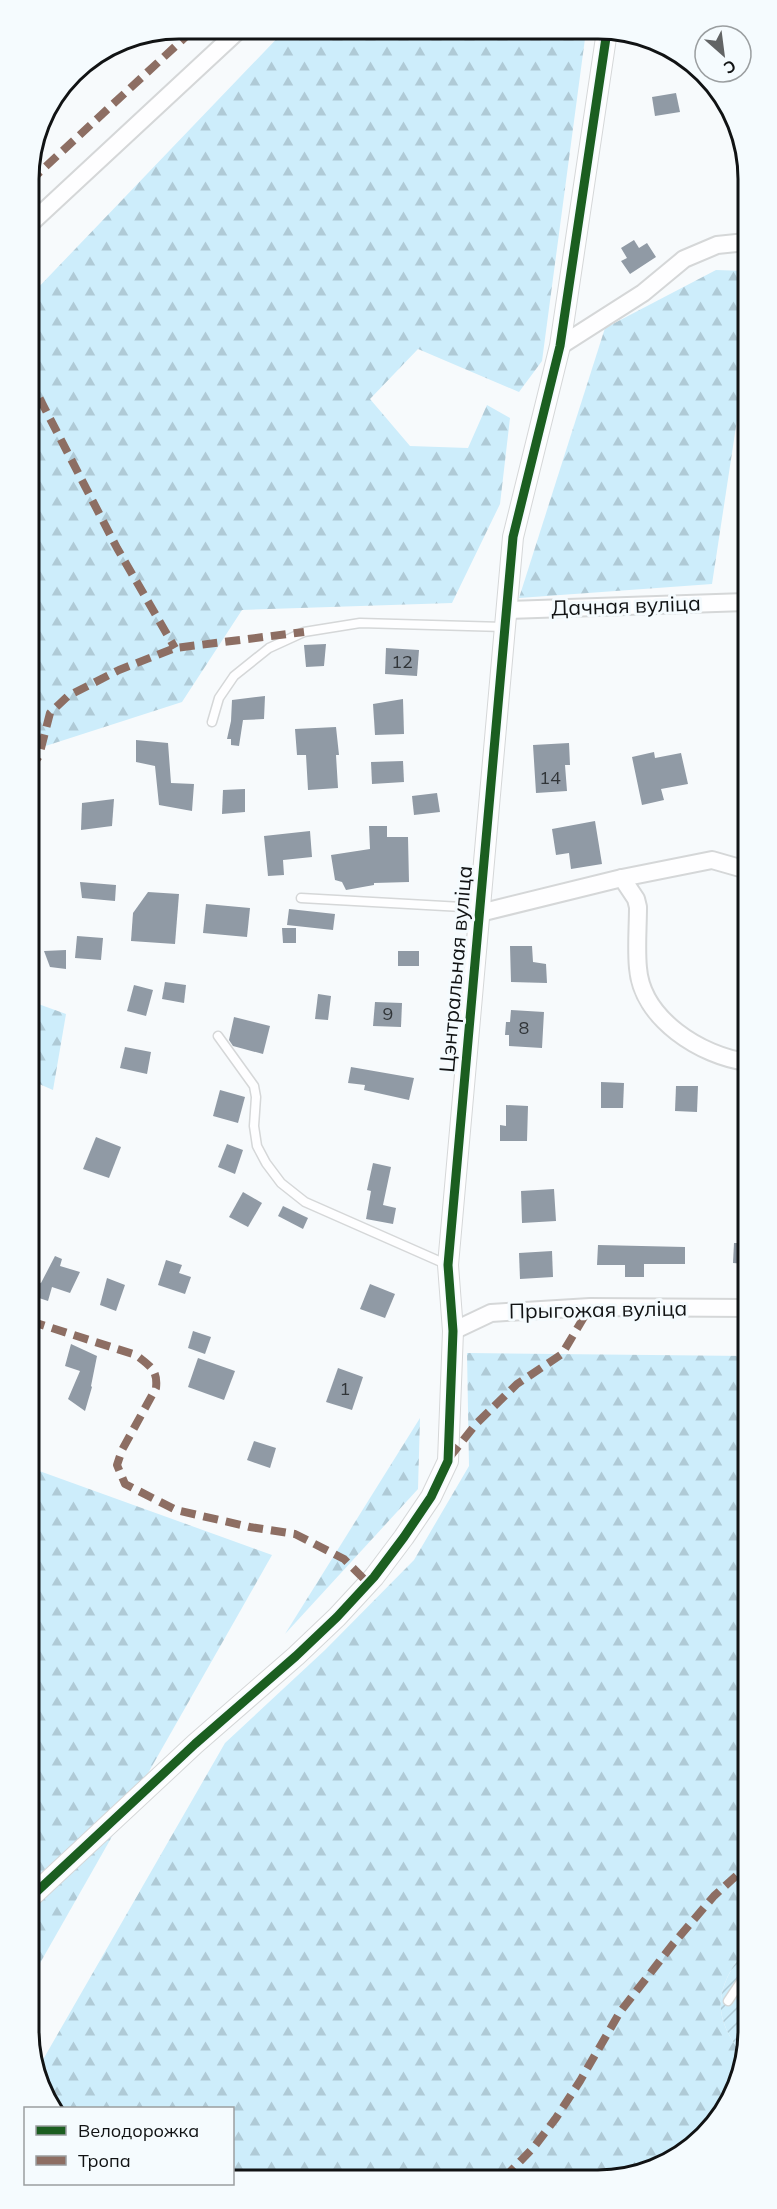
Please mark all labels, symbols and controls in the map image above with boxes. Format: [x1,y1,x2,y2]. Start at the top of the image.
north arrow [693,24,753,84]
text: С [720,56,740,79]
street label: Дачная вуліца [551,589,701,621]
house number: 12 [391,650,413,673]
house number: 14 [539,766,561,789]
street label: Цэнтральная вуліца [433,864,477,1073]
house number: 9 [383,1002,393,1025]
house number: 8 [519,1016,529,1039]
street label: Прыгожая вуліца [509,1294,687,1324]
house number: 1 [340,1377,350,1400]
legend [24,2107,234,2185]
text: Велодорожка [78,2119,199,2142]
text: Тропа [78,2149,131,2172]

